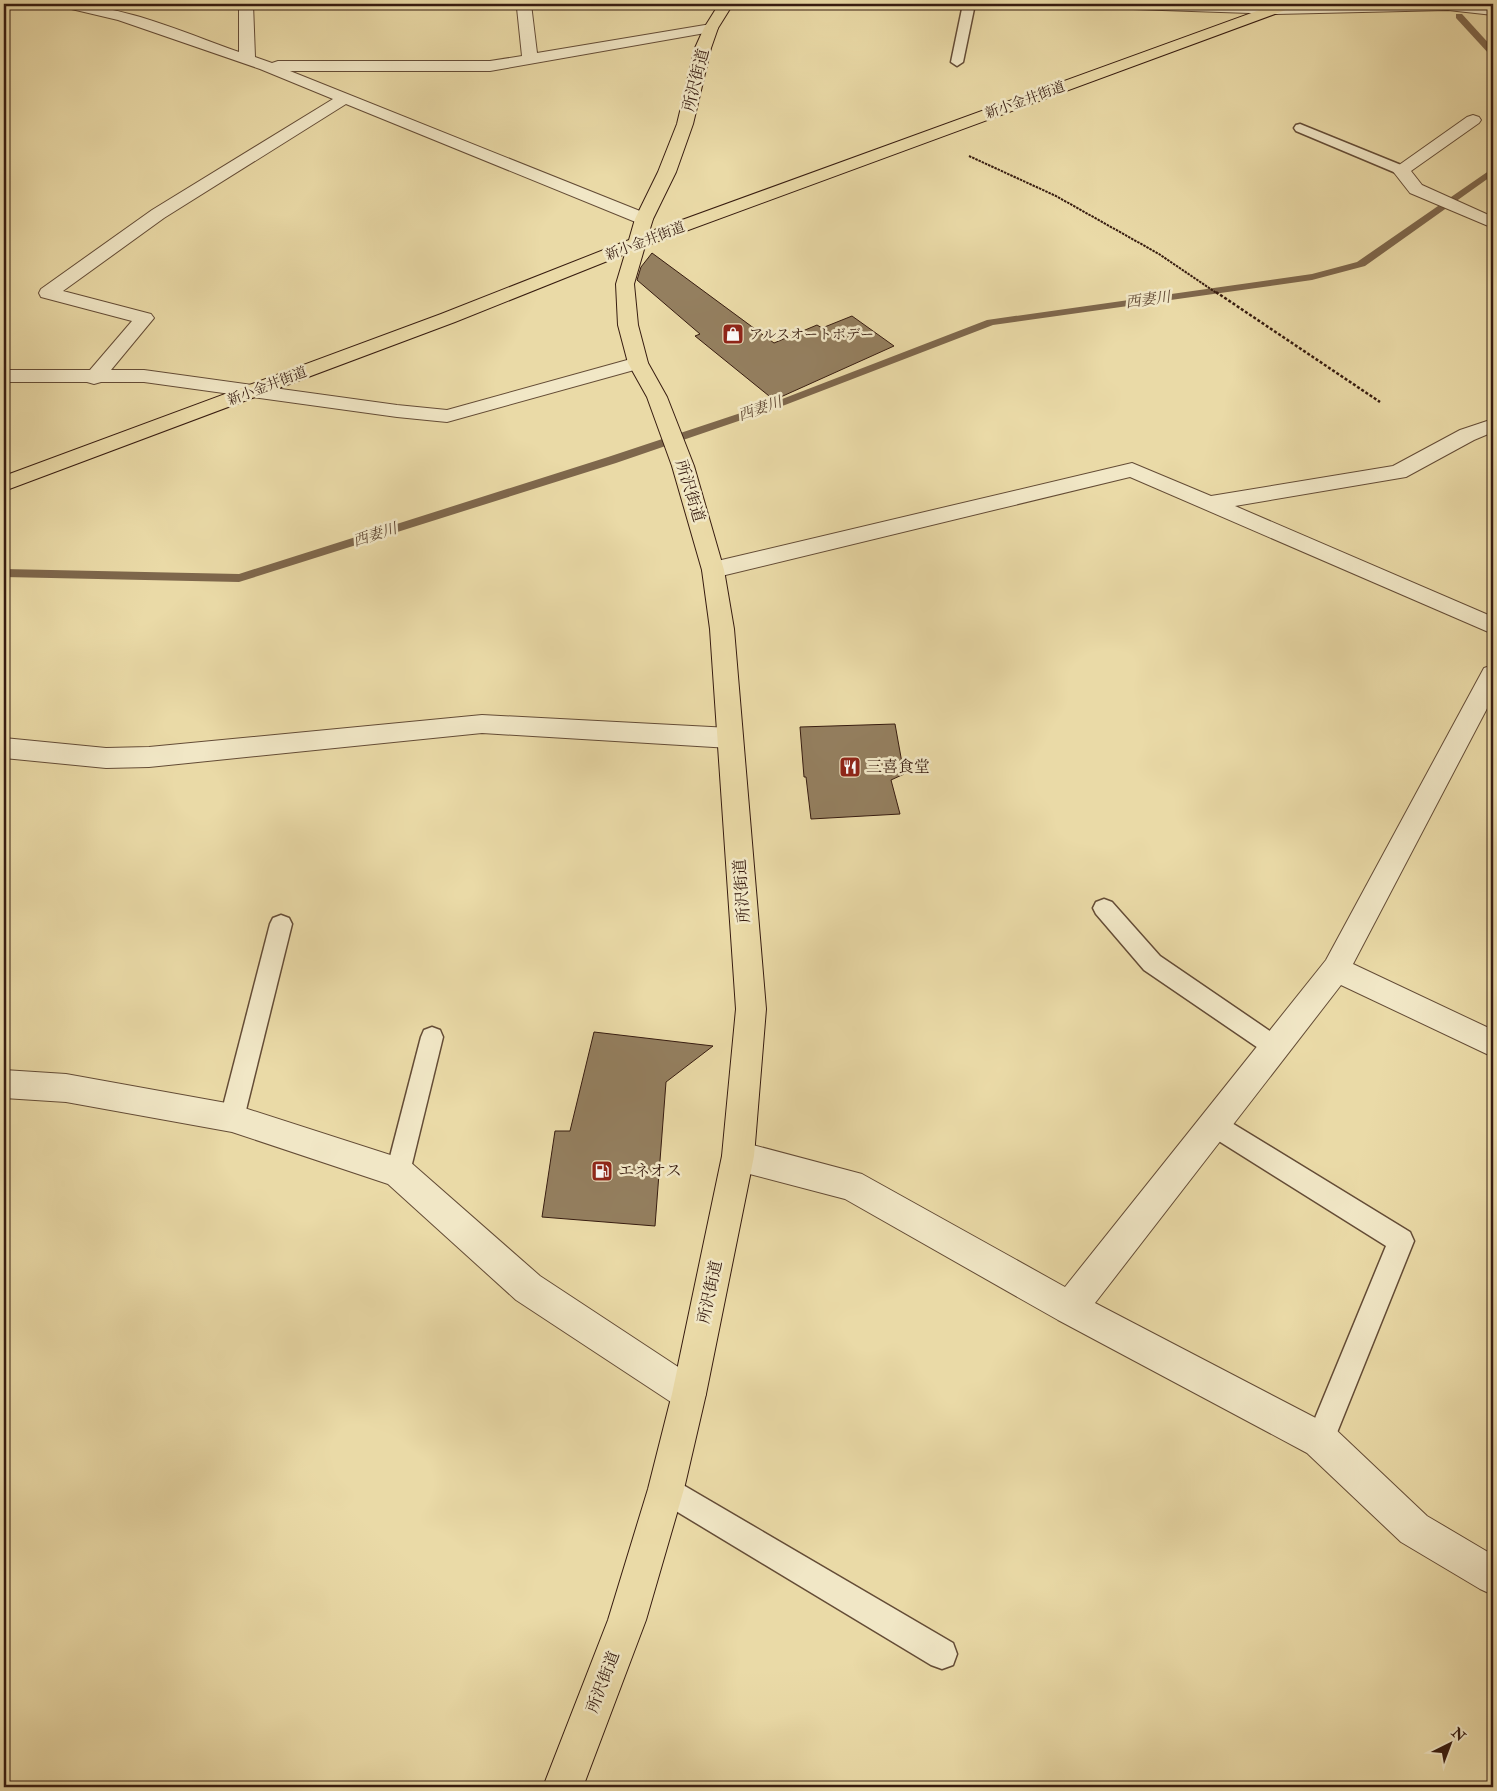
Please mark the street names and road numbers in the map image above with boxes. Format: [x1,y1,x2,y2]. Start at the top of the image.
street label: 所沢街道 [679,47,713,113]
street label: 新小金井街道 [983,78,1067,122]
street label: 新小金井街道 [603,218,687,264]
street label: 新小金井街道 [225,363,309,409]
street label: 所沢街道 [671,457,709,525]
street label: 所沢街道 [730,858,754,924]
street label: 所沢街道 [694,1259,726,1325]
street label: 所沢街道 [582,1649,624,1715]

